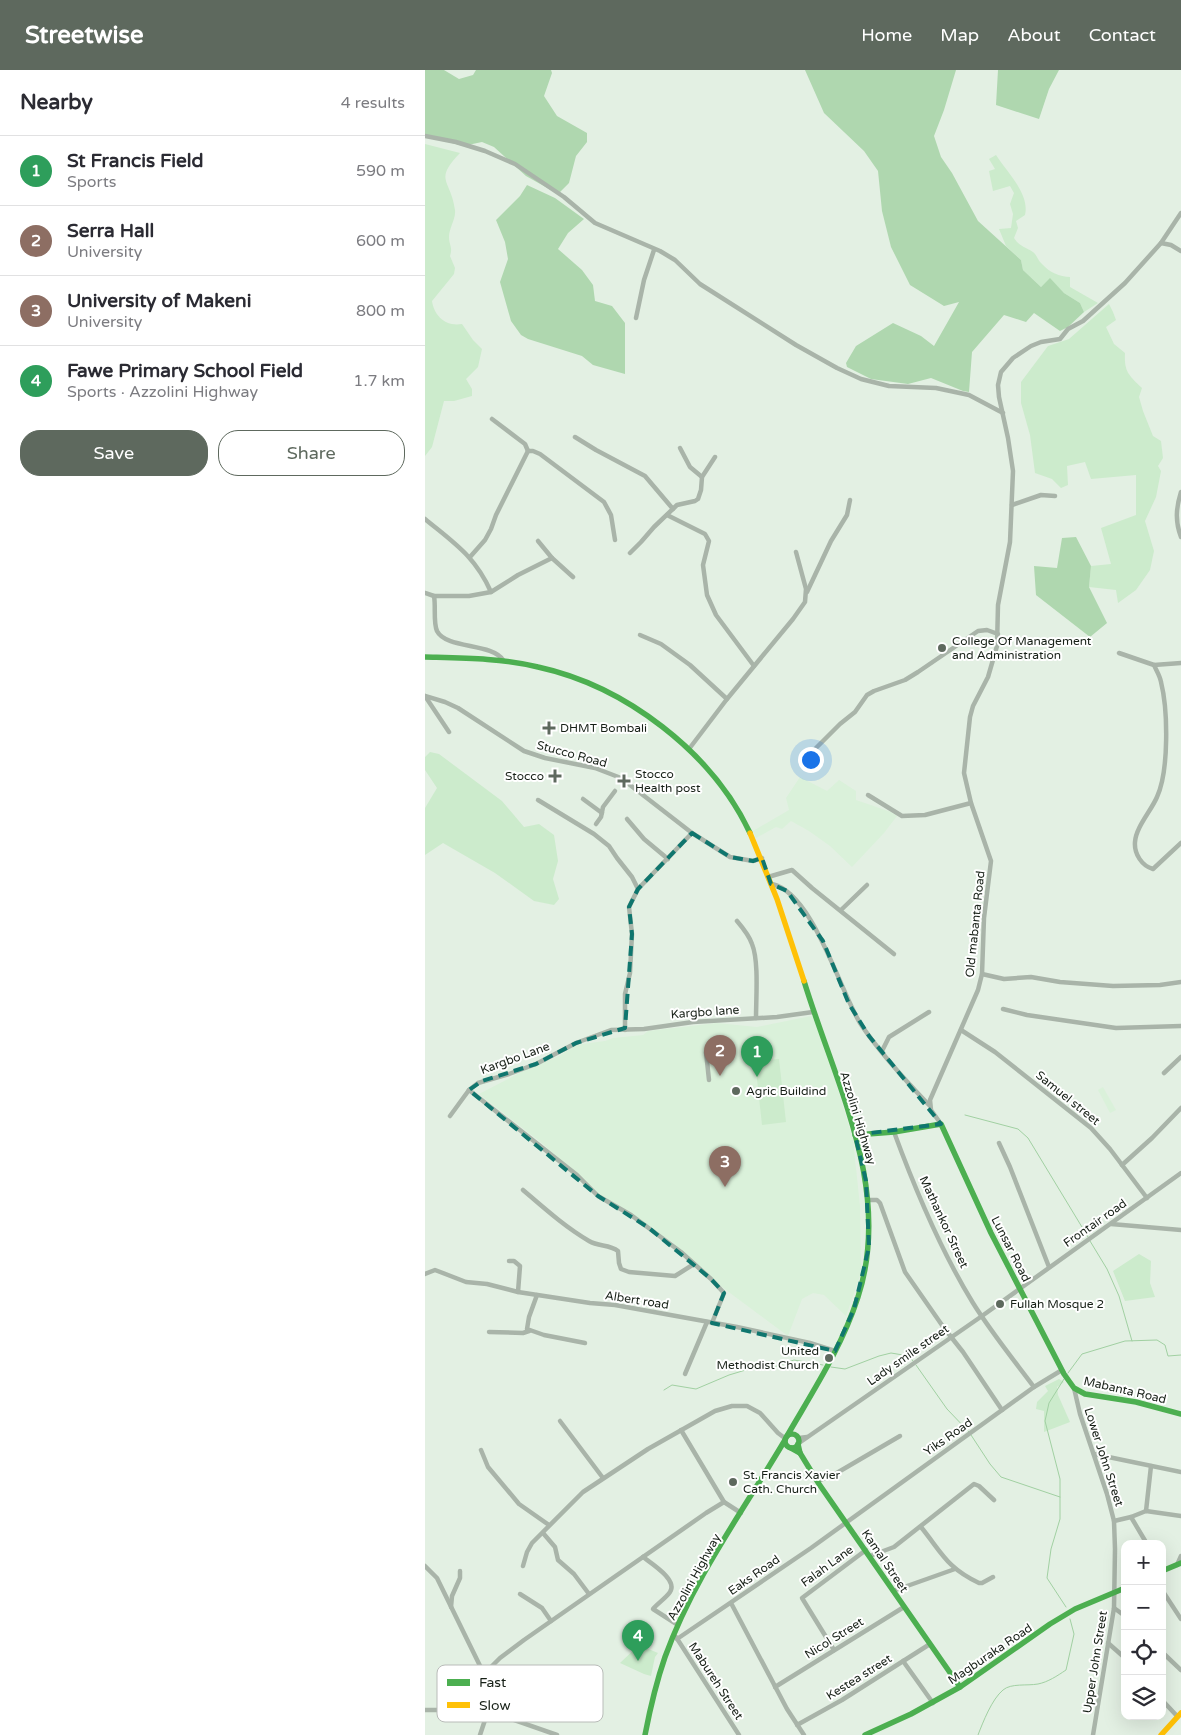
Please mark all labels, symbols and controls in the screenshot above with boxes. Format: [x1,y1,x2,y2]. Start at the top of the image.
text: Streetwise [25,21,144,50]
text: Home [861,24,912,46]
text: Map [940,24,979,46]
text: About [1007,24,1061,46]
text: Contact [1089,24,1156,46]
text: Nearby [20,90,93,115]
text: 4 results [341,93,405,113]
text: St Francis Field [67,150,204,172]
text: 1 [31,161,41,181]
text: 590 m [356,161,405,181]
text: Sports [67,172,116,192]
text: Serra Hall [67,220,154,242]
text: 2 [31,231,41,251]
text: 600 m [356,231,405,251]
text: University [67,242,142,262]
text: University of Makeni [67,290,251,312]
text: 3 [31,301,41,321]
text: 800 m [356,301,405,321]
text: University [67,312,142,332]
text: Fawe Primary School Field [67,360,303,382]
text: 4 [31,371,41,391]
text: 1.7 km [353,371,405,391]
text: Sports · Azzolini Highway [67,382,258,402]
button: Save [20,430,208,476]
button: Share [218,430,405,476]
place label: College Of Management and Administration [952,634,1092,662]
marker: College Of Management and Administration [936,642,948,654]
marker: DHMT Bombali [542,721,556,735]
place label: DHMT Bombali [560,721,647,735]
street label: Stucco Road [535,738,609,770]
your location [798,747,824,773]
place label: Stocco Health post [635,767,701,795]
place label: Stocco [505,769,544,783]
marker: Stocco [548,769,562,783]
marker: Stocco Health post [617,774,631,788]
street label: Old mabanta Road [962,870,988,978]
street label: Kargbo lane [670,1003,740,1021]
pin: 2 [704,1035,736,1076]
pin: 1 [741,1036,773,1077]
street label: Kargbo Lane [479,1039,552,1077]
street label: Samuel street [1033,1068,1103,1128]
street label: Azzolini Highway [837,1070,879,1167]
place label: Agric Buildind [746,1084,826,1098]
marker: Agric Buildind [730,1085,742,1097]
pin: 3 [709,1146,741,1187]
street label: Mathankor Street [917,1174,972,1271]
street label: Frontair road [1061,1196,1129,1250]
street label: Lunsar Road [988,1214,1034,1284]
street label: Albert road [604,1288,670,1312]
place label: Fullah Mosque 2 [1010,1297,1104,1311]
marker: Fullah Mosque 2 [994,1298,1006,1310]
street label: Lady smile street [865,1321,952,1388]
place label: United Methodist Church [717,1344,819,1372]
marker: United Methodist Church [823,1352,835,1364]
street label: Mabanta Road [1082,1374,1168,1406]
street label: Lower John Street [1081,1406,1127,1509]
street label: Yiks Road [921,1415,975,1459]
place label: St. Francis Xavier Cath. Church [743,1468,841,1496]
marker: St. Francis Xavier Cath. Church [727,1476,739,1488]
street label: Kamal Street [859,1527,911,1595]
street label: Azzolini Highway [664,1531,724,1623]
map controls [1121,1540,1166,1720]
button: + [1121,1540,1166,1585]
street label: Falah Lane [798,1542,856,1590]
street label: Eaks Road [725,1552,783,1598]
button: − [1121,1585,1166,1630]
street label: Upper John Street [1080,1609,1110,1714]
street label: Nicol Street [802,1614,866,1662]
pin: 4 [622,1620,654,1661]
street label: Magburaka Road [945,1621,1035,1687]
button: locate [1121,1630,1166,1675]
street label: Mabureh Street [686,1640,746,1723]
street label: Kestea street [824,1651,895,1703]
legend [437,1665,603,1722]
text: Fast [479,1674,507,1691]
button: layers [1121,1675,1166,1720]
text: Slow [479,1697,511,1714]

